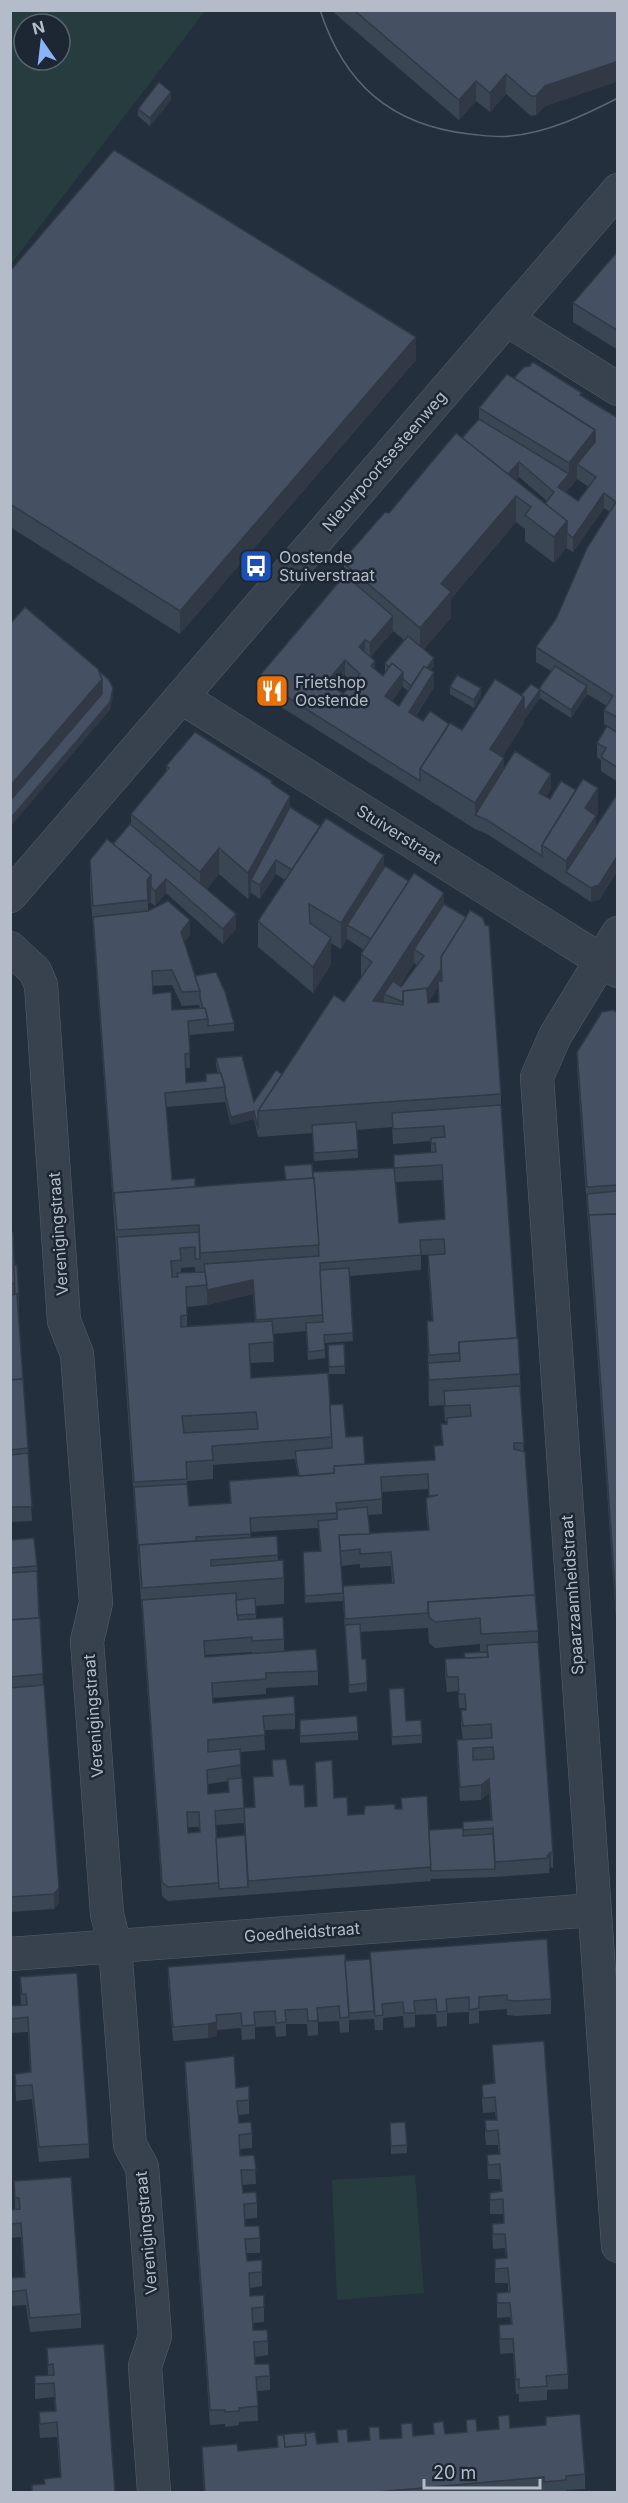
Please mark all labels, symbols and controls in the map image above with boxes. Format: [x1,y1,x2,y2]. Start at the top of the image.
north arrow [12,12,72,72]
text: N [30,16,47,39]
street label: Nieuwpoortsesteenweg [318,387,450,535]
place label: Oostende Stuiverstraat [279,547,375,585]
bus stop icon: Oostende Stuiverstraat [238,548,274,584]
place label: Frietshop Oostende [295,672,368,710]
restaurant icon: Frietshop Oostende [254,673,290,709]
street label: Stuiverstraat [353,800,445,868]
street label: Verenigingstraat [44,1172,72,1296]
street label: Spaarzaamheidstraat [556,1514,588,1676]
street label: Verenigingstraat [79,1654,107,1778]
street label: Goedheidstraat [243,1918,361,1946]
street label: Verenigingstraat [131,2170,161,2296]
scale bar [424,2452,540,2490]
text: 20 m [433,2462,476,2483]

